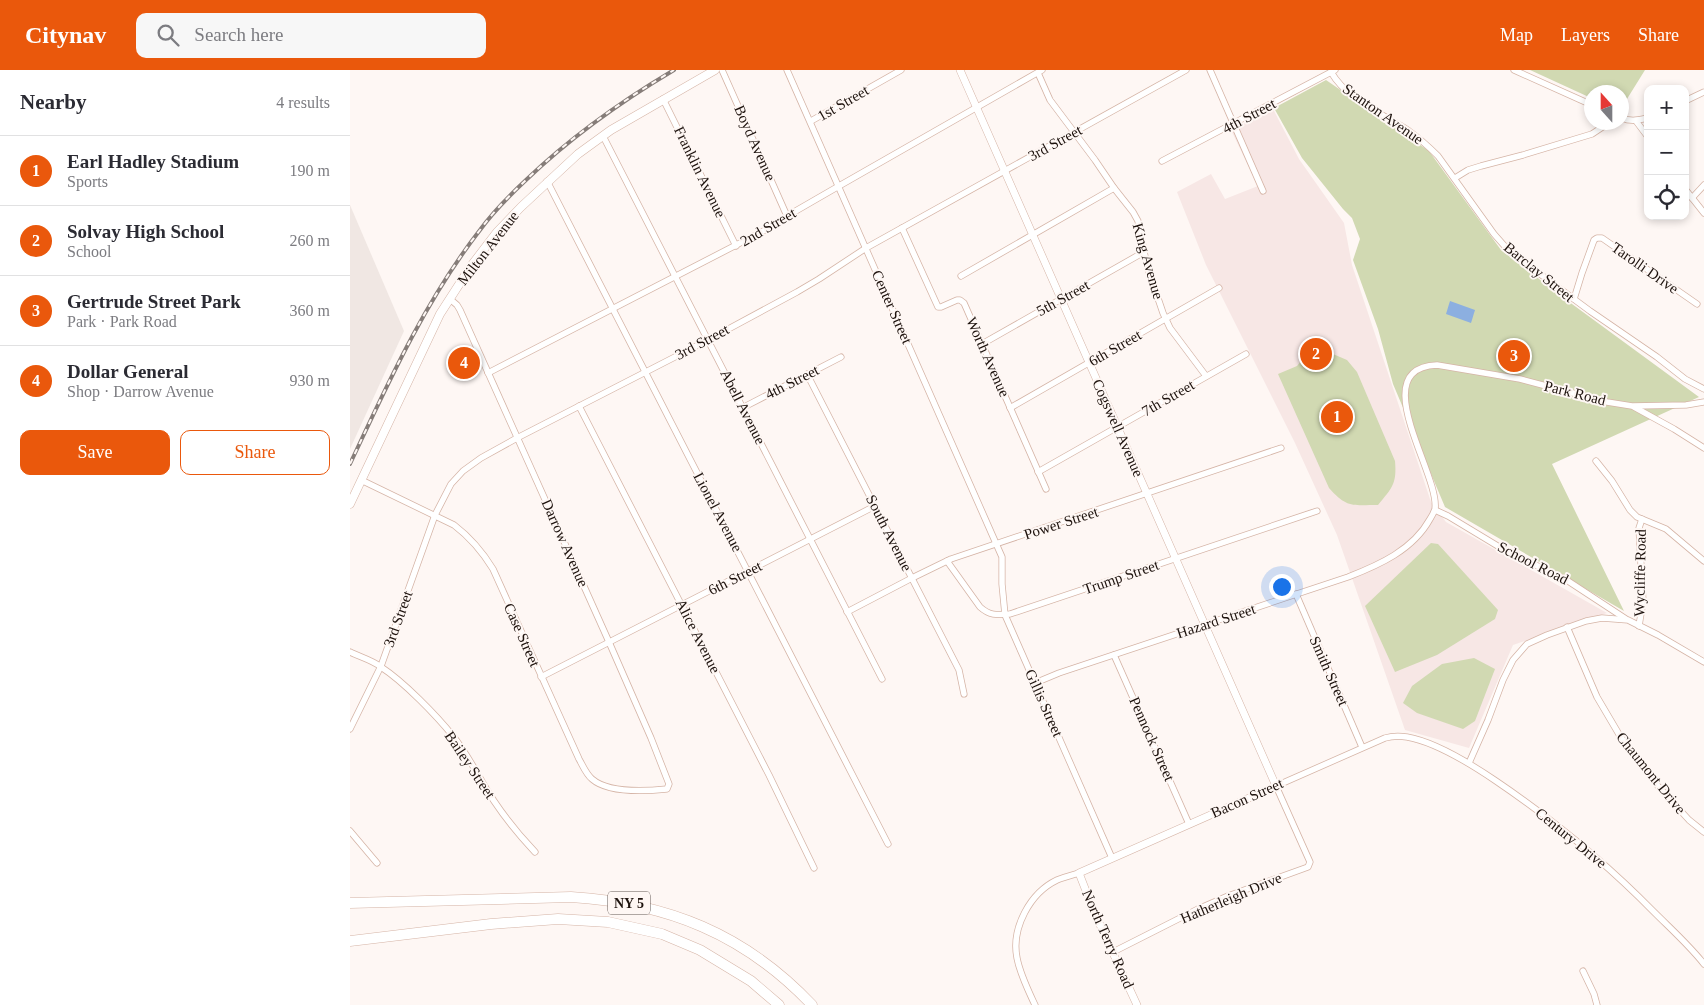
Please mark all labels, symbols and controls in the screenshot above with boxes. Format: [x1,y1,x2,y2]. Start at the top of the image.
search box [136,13,486,58]
icon: search [154,21,182,49]
text: Citynav [25,22,106,48]
text: Search here [194,24,283,45]
text: Map [1500,25,1533,45]
text: Layers [1561,25,1610,45]
text: Share [1638,25,1679,45]
street label: Stanton Avenue [1340,80,1426,148]
street label: 1st Street [815,82,872,124]
north arrow [1584,85,1629,130]
map controls [1644,85,1689,220]
button: + [1644,85,1689,130]
text: Nearby [20,90,87,114]
text: 4 results [276,94,330,111]
street label: 4th Street [1220,95,1279,137]
street label: Boyd Avenue [731,103,779,184]
street label: 3rd Street [1025,121,1085,164]
street label: Franklin Avenue [671,124,729,220]
button: − [1644,130,1689,175]
text: Earl Hadley Stadium [67,151,239,172]
text: 1 [32,162,40,179]
text: 190 m [290,162,330,179]
text: Sports [67,173,108,190]
button: locate [1644,175,1689,220]
street label: 2nd Street [737,204,799,249]
street label: Milton Avenue [454,208,522,288]
text: Solvay High School [67,221,224,242]
street label: King Avenue [1129,221,1167,301]
text: 2 [32,232,40,249]
text: 260 m [290,232,330,249]
street label: Barclay Street [1501,239,1578,306]
street label: Tarolli Drive [1609,239,1682,297]
text: School [67,243,111,260]
street label: Center Street [869,268,916,347]
street label: 5th Street [1034,277,1093,319]
text: Gertrude Street Park [67,291,241,312]
text: 3 [32,302,40,319]
text: 360 m [290,302,330,319]
text: Park · Park Road [67,313,177,330]
street label: Worth Avenue [963,315,1013,400]
street label: 3rd Street [672,321,732,363]
street label: 6th Street [1086,326,1145,369]
pin: 2 [1300,335,1332,373]
pin: 3 [1498,337,1530,375]
pin: 4 [448,344,480,382]
text: Dollar General [67,361,189,382]
street label: 4th Street [763,361,822,402]
street label: Abell Avenue [717,367,769,447]
text: 4 [32,372,40,389]
text: 930 m [290,372,330,389]
street label: 7th Street [1139,376,1198,419]
street label: Cogswell Avenue [1089,377,1147,480]
street label: Park Road [1543,378,1608,408]
text: Shop · Darrow Avenue [67,383,214,400]
pin: 1 [1321,398,1353,436]
button: Save [20,430,170,475]
button: Share [180,430,330,475]
street label: Lionel Avenue [690,470,746,555]
street label: South Avenue [863,492,915,574]
street label: Darrow Avenue [539,497,592,590]
street label: Power Street [1022,503,1101,543]
street label: Wycliffe Road [1631,529,1649,617]
street label: School Road [1495,538,1571,588]
street label: Trump Street [1081,556,1162,597]
street label: 6th Street [706,557,765,598]
your location [1269,574,1295,600]
street label: 3rd Street [380,588,416,649]
street label: Alice Avenue [672,596,724,676]
street label: Hazard Street [1175,600,1258,641]
street label: Case Street [501,601,543,670]
street label: Smith Street [1307,634,1352,709]
street label: Gillis Street [1022,667,1066,740]
street label: Pennock Street [1126,694,1178,784]
street label: Bailey Street [442,728,499,802]
street label: Chaumont Drive [1613,729,1689,817]
street label: Bacon Street [1209,775,1286,821]
street label: Century Drive [1532,805,1610,872]
street label: Hatherleigh Drive [1178,869,1284,927]
street label: North Terry Road [1079,887,1137,991]
road number: NY 5 [608,891,650,914]

